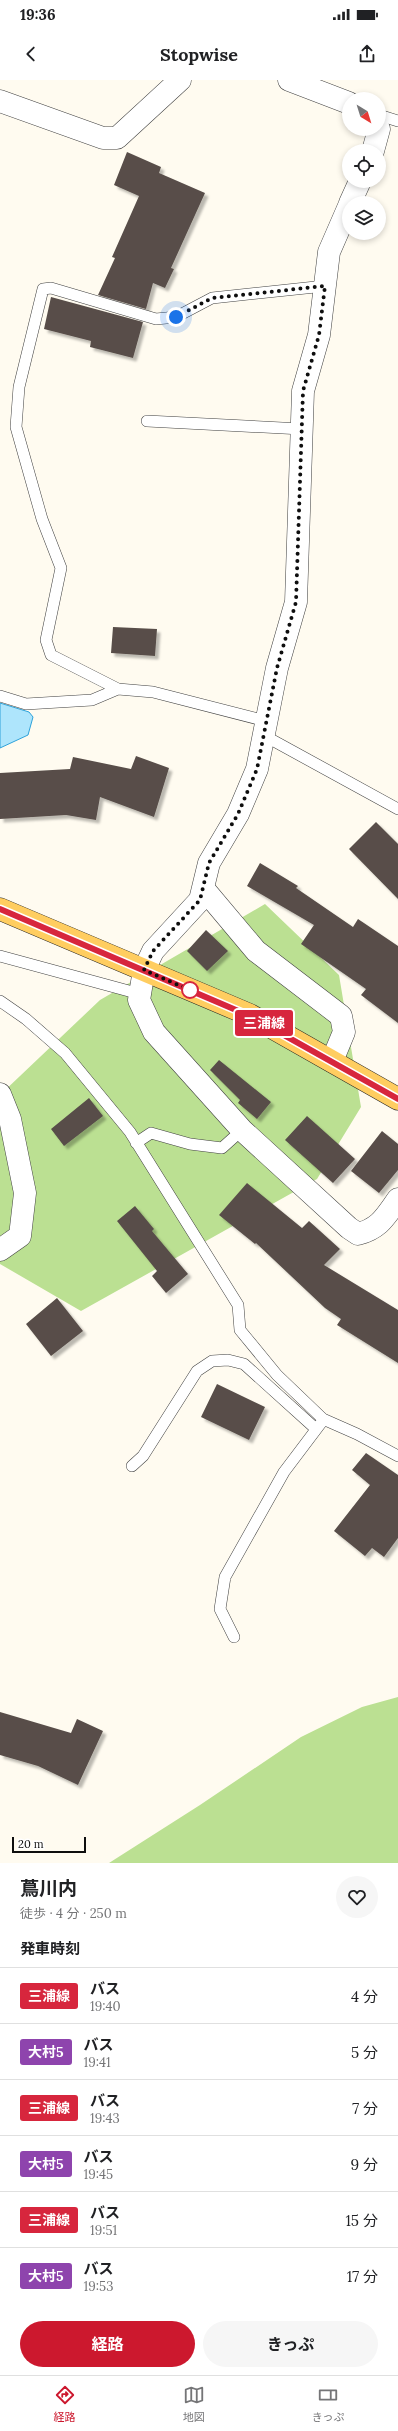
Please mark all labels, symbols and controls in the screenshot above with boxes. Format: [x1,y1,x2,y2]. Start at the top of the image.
text: 19:36 [20,5,56,24]
icon: back [20,43,42,65]
text: Stopwise [160,43,238,66]
icon: share [356,43,378,65]
north arrow [342,92,386,136]
map controls [342,92,386,240]
button: locate [342,144,386,188]
button: layers [342,196,386,240]
your location [166,307,186,327]
unlabelled marker [181,981,199,999]
line badge: 三浦線 [241,1010,287,1036]
text: 三浦線 [243,1014,285,1032]
scale bar [12,1835,86,1854]
text: 20 m [18,1837,43,1851]
text: 蔦川内 [20,1876,77,1900]
button: heart [336,1876,378,1918]
text: 徒歩 · 4 分 · 250 m [20,1905,127,1922]
text: 発車時刻 [20,1939,80,1958]
text: バス [90,1979,120,1998]
text: 三浦線 [28,1987,70,2005]
text: 4 分 [351,1987,378,2006]
text: 19:40 [90,1998,121,2015]
text: バス [84,2035,114,2054]
text: 大村5 [28,2043,64,2061]
text: 5 分 [351,2043,378,2062]
text: 19:41 [84,2054,111,2071]
text: バス [90,2091,120,2110]
text: 三浦線 [28,2099,70,2117]
text: 7 分 [352,2099,378,2118]
text: 19:43 [90,2110,120,2127]
text: バス [84,2147,114,2166]
text: 大村5 [28,2155,64,2173]
text: 9 分 [350,2155,378,2174]
text: 19:45 [84,2166,113,2183]
text: バス [90,2203,120,2222]
text: 三浦線 [28,2211,70,2229]
text: 15 分 [345,2211,378,2230]
text: 19:51 [90,2222,117,2239]
text: バス [84,2259,114,2278]
text: 大村5 [28,2267,64,2285]
text: 17 分 [347,2267,378,2286]
text: 19:53 [84,2278,113,2295]
button: 経路 [20,2321,195,2367]
button: きっぷ [203,2321,378,2367]
tab: 経路 [54,2384,76,2424]
tab: 地図 [183,2384,205,2424]
tab: きっぷ [312,2384,344,2424]

